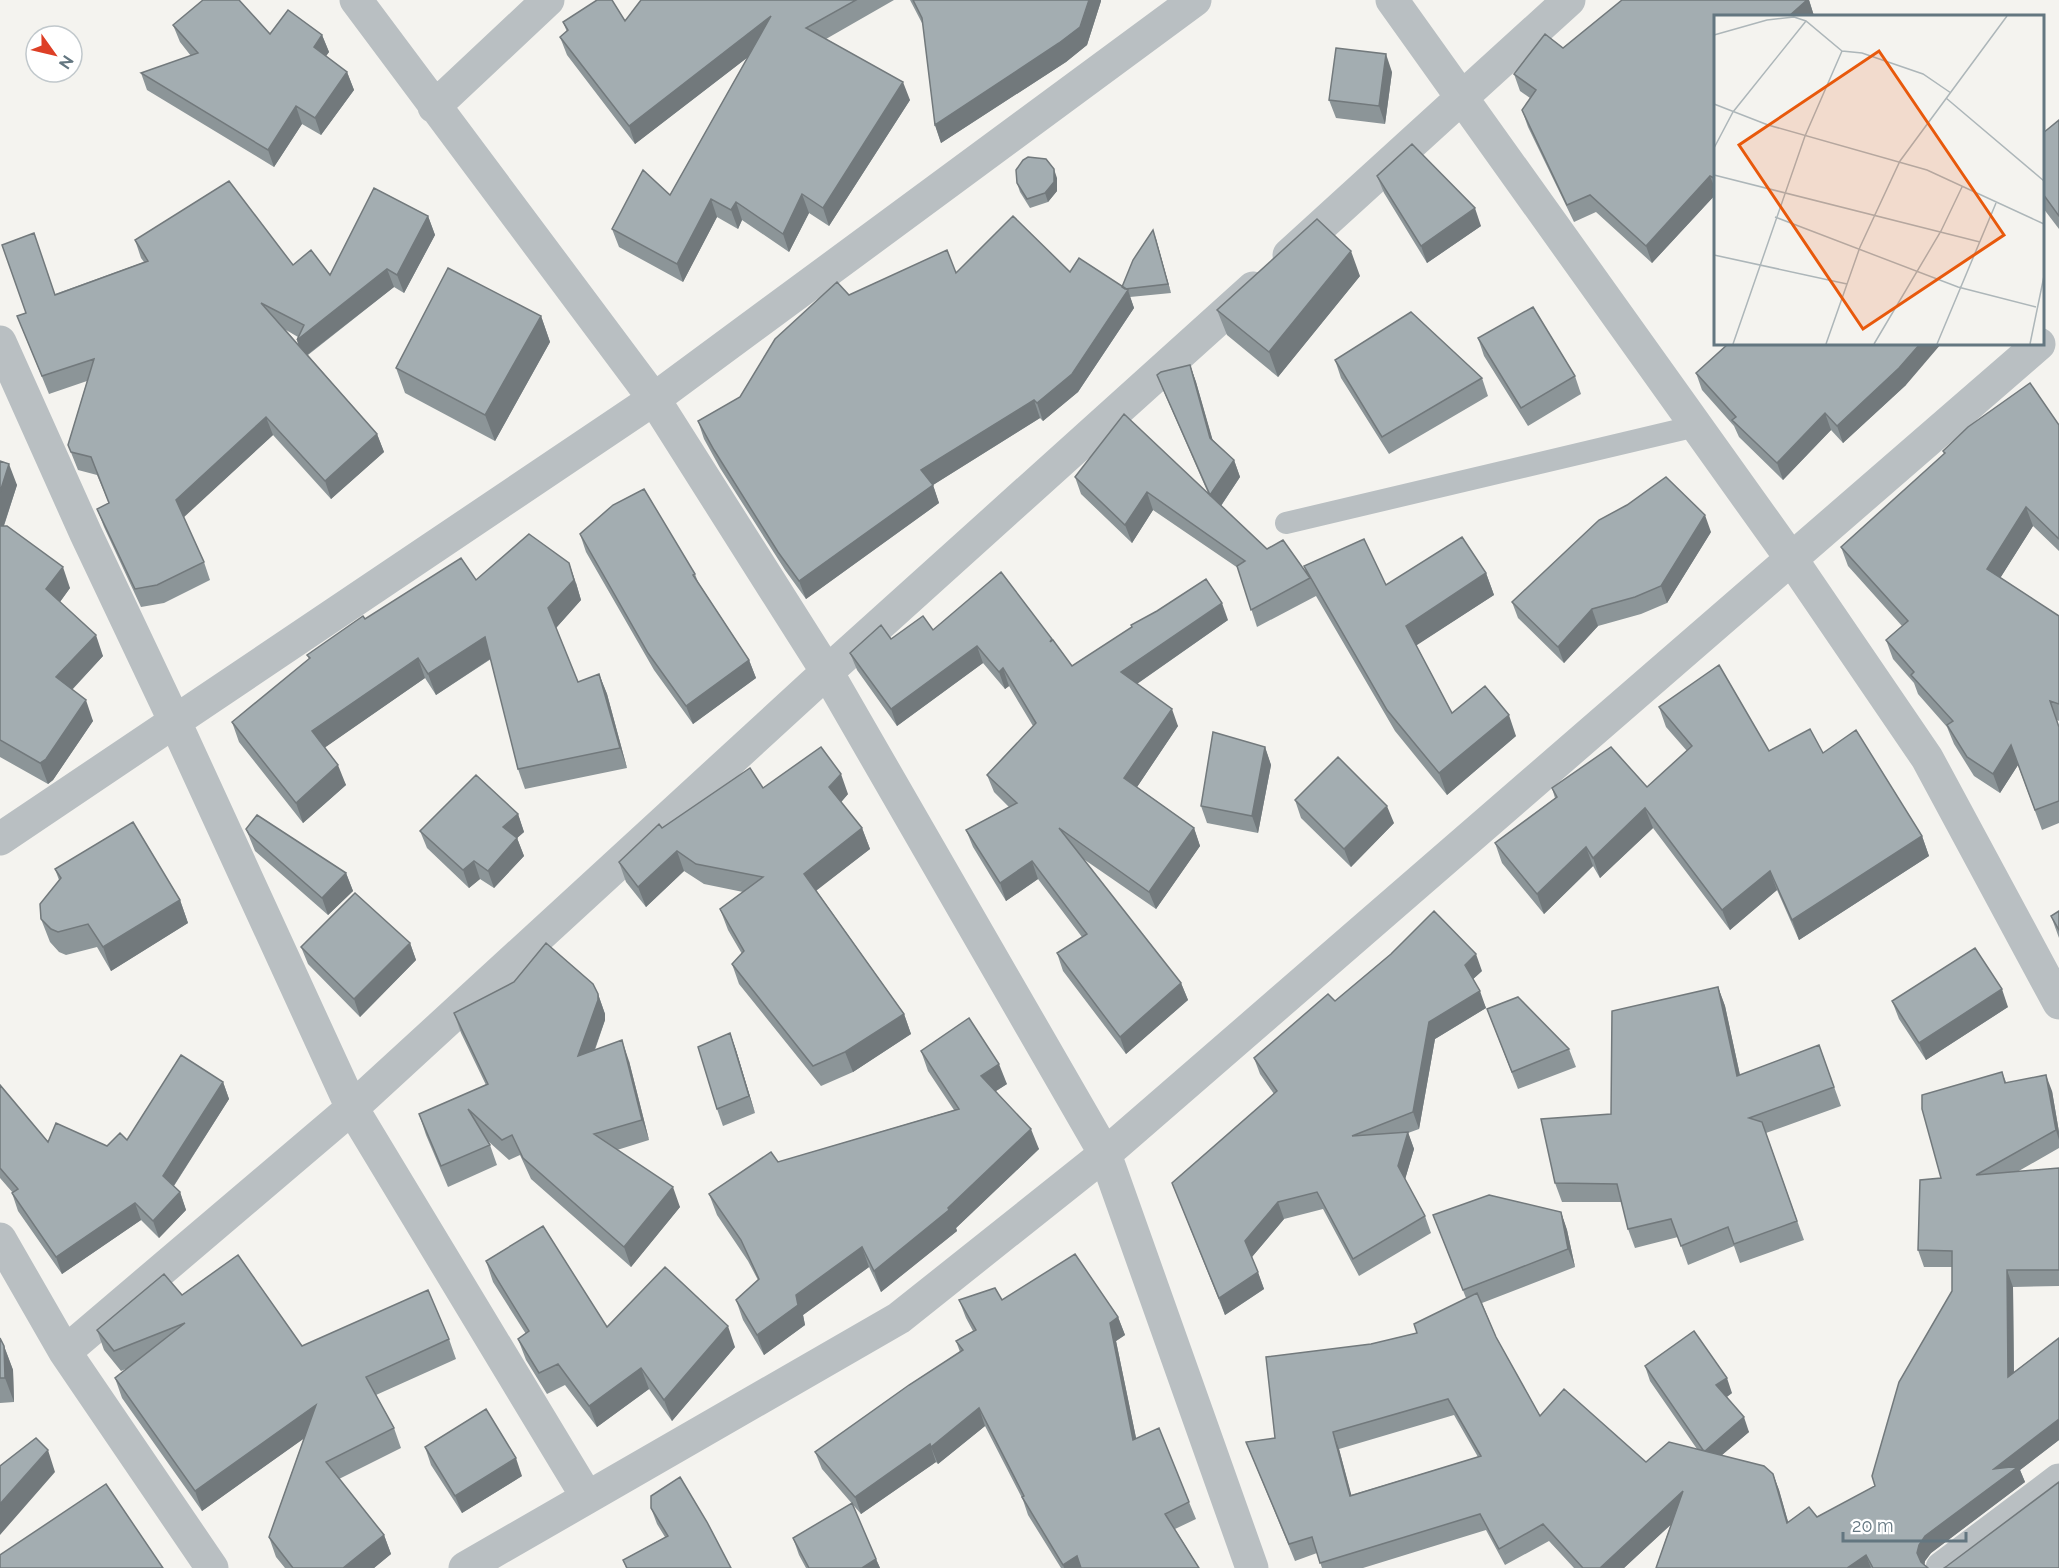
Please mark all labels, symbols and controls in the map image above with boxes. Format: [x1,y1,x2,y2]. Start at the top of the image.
inset map [1714,15,2044,345]
north arrow [24,24,84,84]
text: N [55,52,77,72]
scale bar [1843,1505,1966,1543]
text: 20 m [1852,1515,1894,1536]

